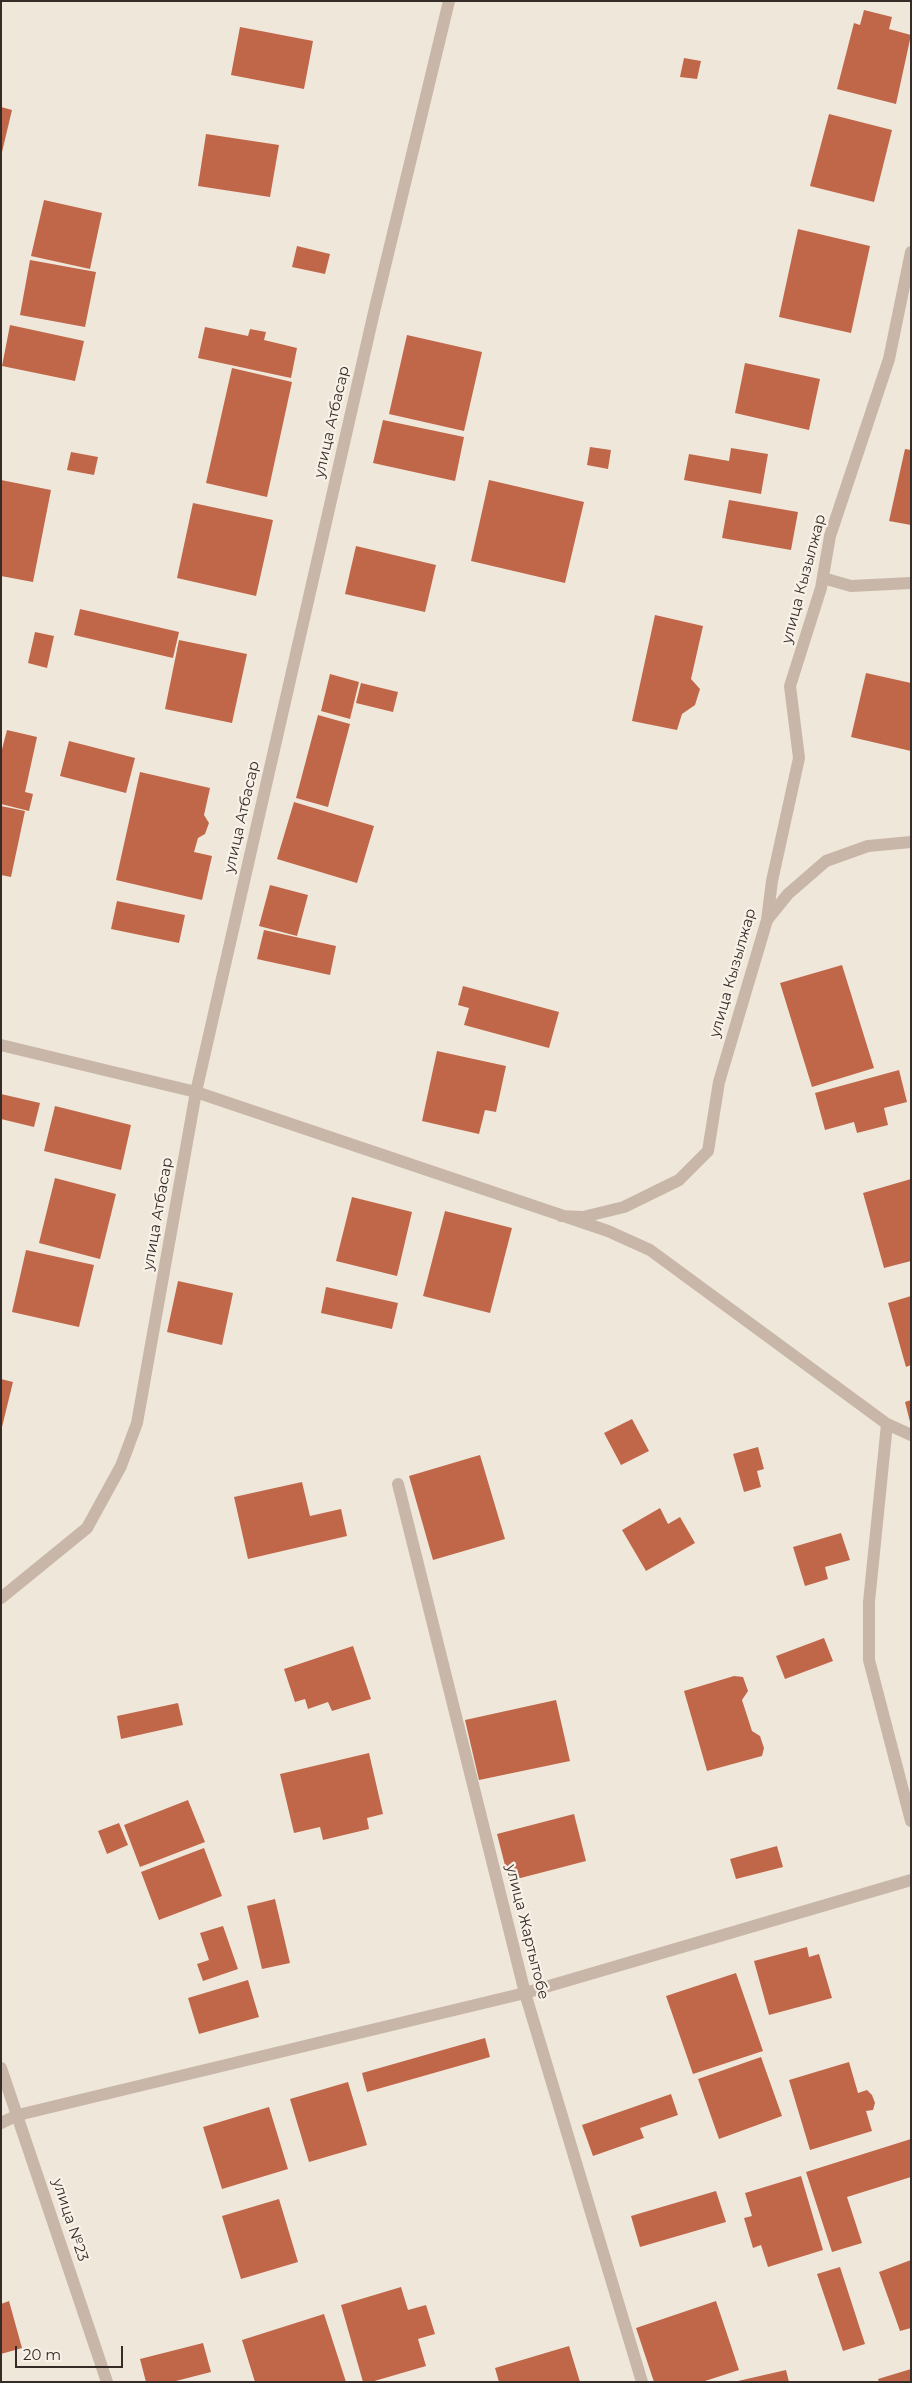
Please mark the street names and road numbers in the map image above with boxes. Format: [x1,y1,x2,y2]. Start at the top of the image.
street label: улица Атбасар [310,364,354,480]
street label: улица Кызылжар [778,512,830,646]
street label: улица Атбасар [220,759,264,875]
street label: улица Кызылжар [706,906,760,1040]
street label: улица Атбасар [139,1156,177,1272]
street label: улица Жартытобе [501,1863,553,2001]
street label: улица №23 [48,2176,92,2264]

